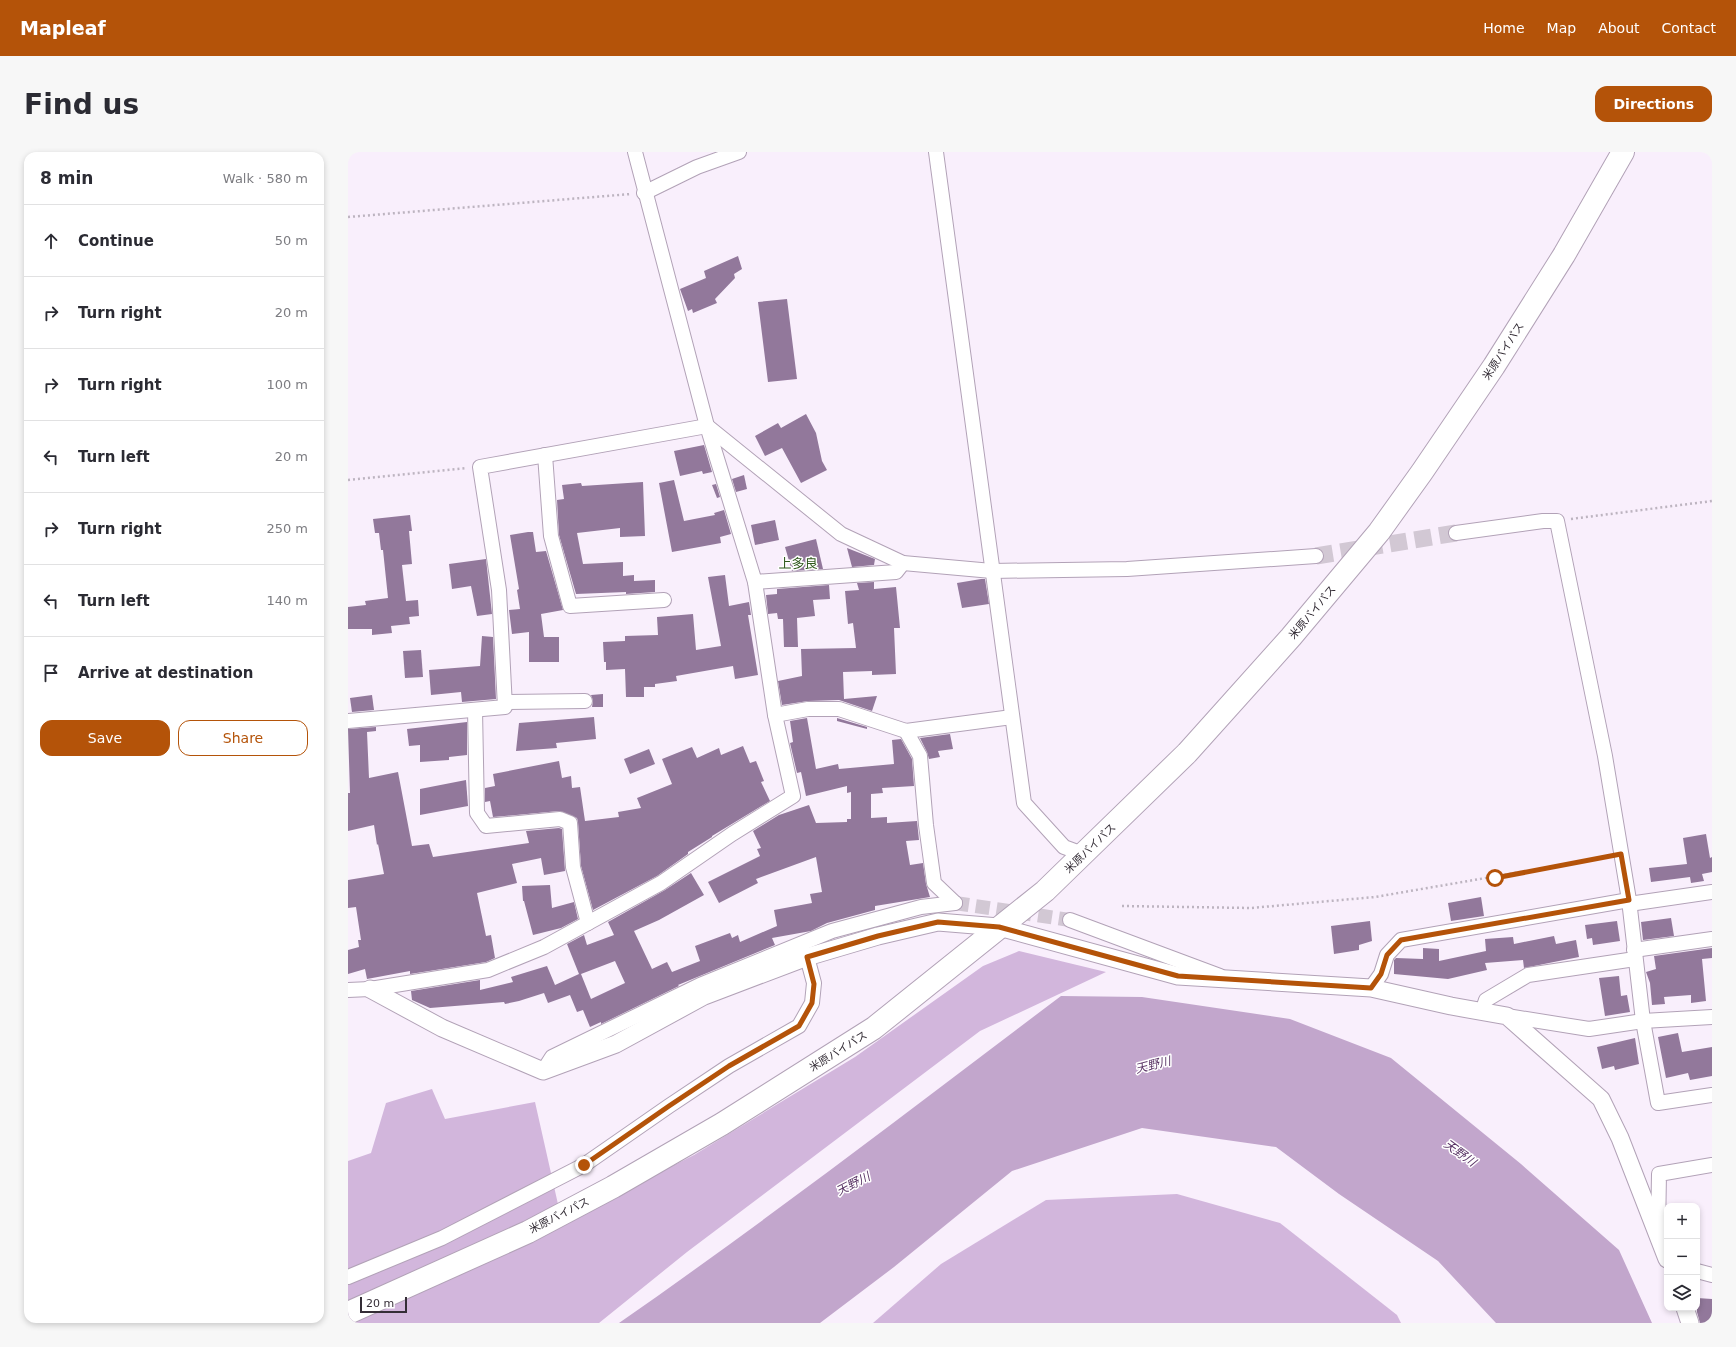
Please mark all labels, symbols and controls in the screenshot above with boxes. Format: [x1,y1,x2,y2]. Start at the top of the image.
text: Mapleaf [20,17,106,39]
text: Home [1483,20,1525,36]
text: Map [1547,20,1576,36]
text: About [1598,20,1640,36]
text: Contact [1662,20,1716,36]
button: Directions [1595,86,1712,122]
text: Find us [24,88,139,121]
text: 8 min [40,168,93,188]
text: Walk · 580 m [223,171,308,186]
icon: ahead [40,230,62,252]
text: Continue [78,232,154,250]
text: 50 m [275,233,308,248]
icon: right [40,302,62,324]
text: Turn right [78,304,162,322]
text: 20 m [275,305,308,320]
street label: 米原バイパス [1480,320,1527,382]
icon: right [40,374,62,396]
text: Turn right [78,376,162,394]
text: 100 m [266,377,308,392]
icon: left [40,446,62,468]
text: Turn left [78,448,150,466]
text: 20 m [275,449,308,464]
icon: right [40,518,62,540]
text: Turn right [78,520,162,538]
text: 250 m [266,521,308,536]
district label: 上多良 [778,556,818,571]
street label: 米原バイパス [1286,583,1339,642]
icon: left [40,590,62,612]
text: Turn left [78,592,150,610]
text: 140 m [266,593,308,608]
icon: arrive [40,662,62,684]
text: Arrive at destination [78,664,253,682]
button: Save [40,720,170,756]
button: Share [178,720,308,756]
street label: 米原バイパス [1062,821,1119,876]
route start [1486,869,1504,887]
street label: 米原バイパス [807,1028,870,1074]
water label: 天野川 [1134,1053,1174,1076]
water label: 天野川 [1441,1137,1480,1170]
route end [575,1156,593,1174]
water label: 天野川 [834,1169,874,1198]
street label: 米原バイパス [527,1195,591,1236]
map controls [1664,1203,1700,1311]
button: + [1664,1203,1700,1239]
button: − [1664,1239,1700,1275]
button: layers [1664,1275,1700,1311]
scale bar [360,1295,407,1314]
text: 20 m [366,1297,394,1310]

